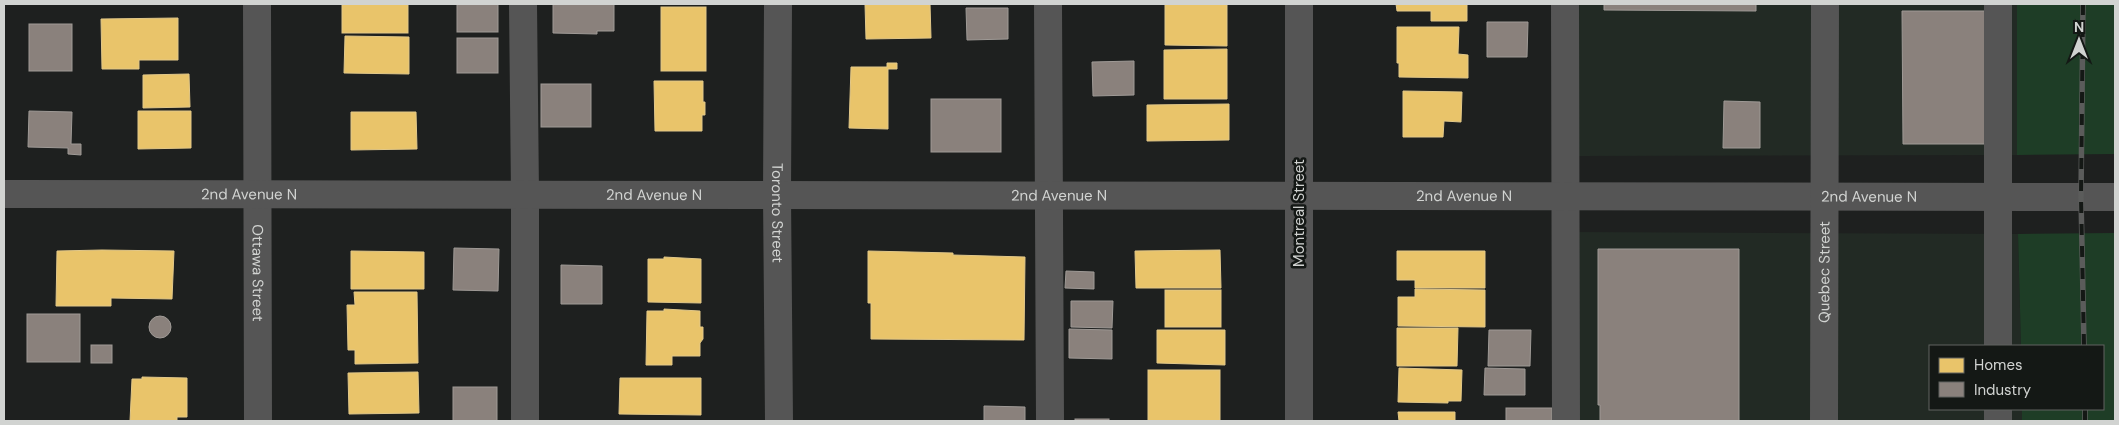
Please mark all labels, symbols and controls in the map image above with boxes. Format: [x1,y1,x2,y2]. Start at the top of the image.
north arrow [2054,15,2104,65]
text: N [2074,18,2084,36]
street label: Montreal Street [1289,159,1309,267]
street label: Toronto Street [767,163,788,263]
street label: 2nd Avenue N [201,184,297,204]
street label: 2nd Avenue N [606,185,702,205]
street label: 2nd Avenue N [1011,185,1107,206]
street label: 2nd Avenue N [1416,186,1512,206]
street label: 2nd Avenue N [1821,187,1917,207]
street label: Quebec Street [1814,221,1834,323]
street label: Ottawa Street [248,224,268,322]
legend [1929,345,2104,410]
text: Homes [1974,355,2023,375]
text: Industry [1974,380,2032,400]

